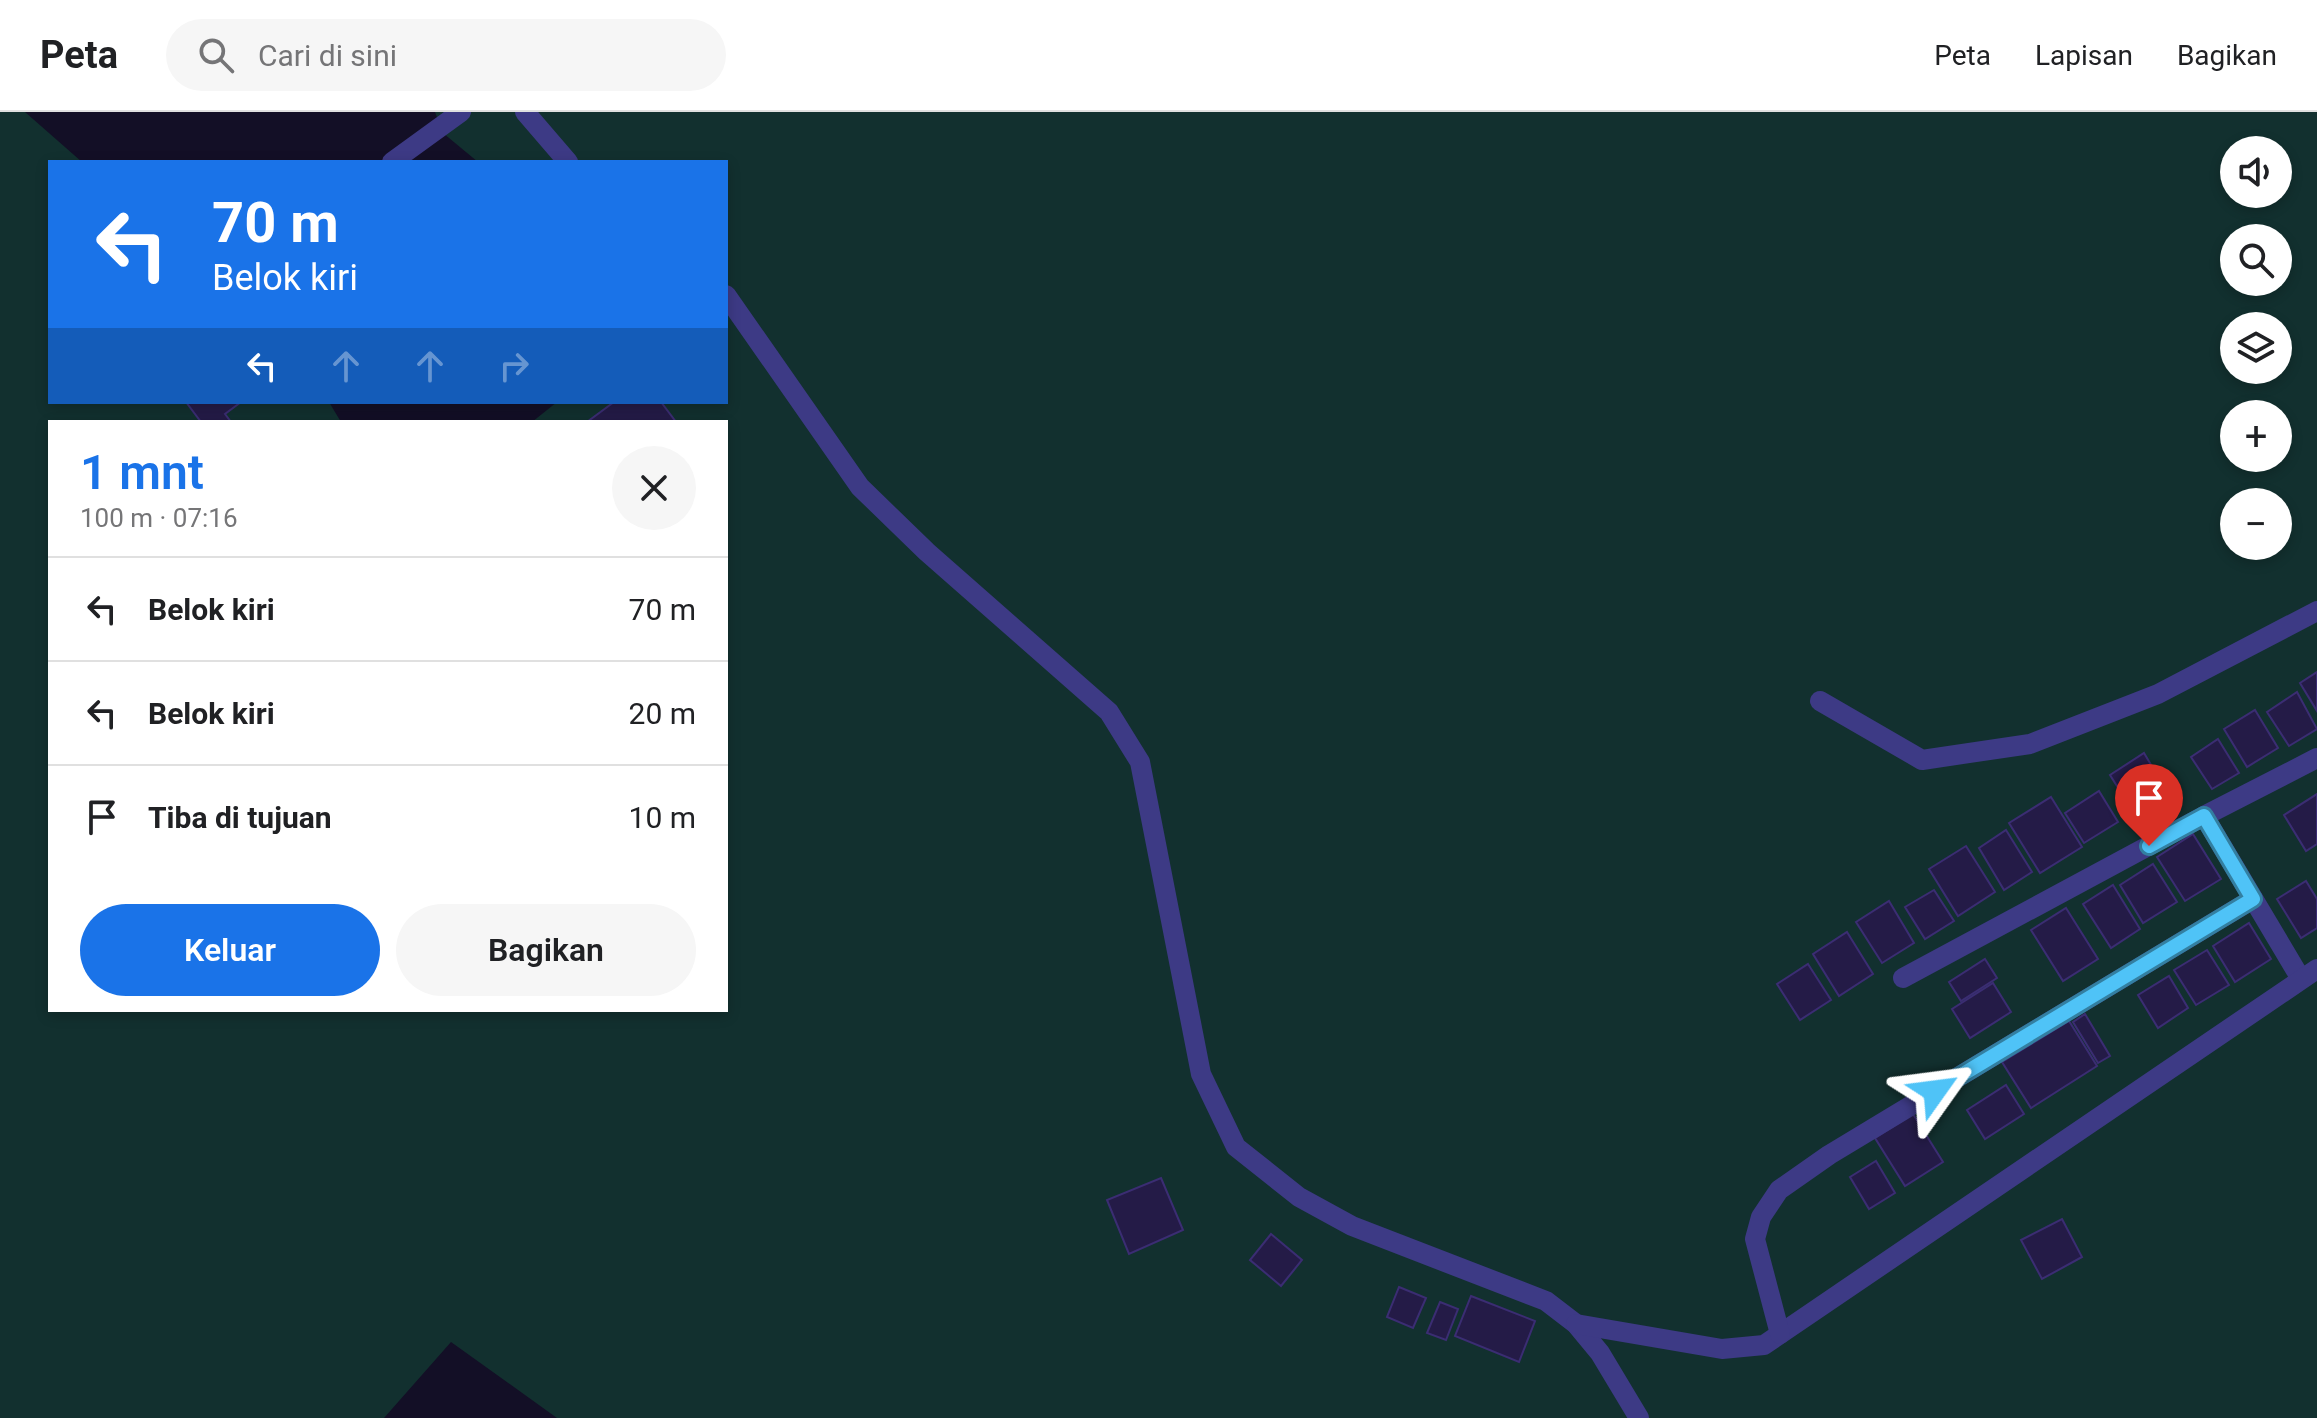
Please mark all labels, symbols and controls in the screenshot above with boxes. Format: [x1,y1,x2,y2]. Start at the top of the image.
search box [166,19,726,91]
text: Peta [40,33,118,77]
icon: search [194,33,238,77]
text: Cari di sini [258,38,397,73]
text: Peta [1934,39,1991,72]
text: Lapisan [2035,39,2133,72]
text: Bagikan [2177,39,2277,72]
map controls [2220,136,2292,560]
button: sound [2220,136,2292,208]
text: 70 m [212,190,339,256]
icon: left [80,192,184,296]
button: search [2220,224,2292,296]
text: Belok kiri [212,257,358,299]
button: layers [2220,312,2292,384]
icon: left [240,344,284,388]
icon: ahead [324,344,368,388]
icon: ahead [408,344,452,388]
icon: right [492,344,536,388]
button: + [2220,400,2292,472]
text: 1 mnt [80,444,204,501]
button: close [612,446,696,530]
button: − [2220,488,2292,560]
text: 100 m · 07:16 [80,503,238,533]
icon: left [80,587,124,631]
text: Belok kiri [148,592,275,627]
text: 70 m [629,592,696,627]
icon: left [80,691,124,735]
text: Belok kiri [148,696,275,731]
text: 20 m [629,696,696,731]
pin [2115,764,2183,846]
icon: arrive [2127,776,2171,820]
icon: arrive [80,795,124,839]
text: Tiba di tujuan [148,800,332,835]
text: 10 m [629,800,696,835]
button: Keluar [80,904,380,996]
button: Bagikan [396,904,696,996]
position arrow [1893,1049,1977,1133]

